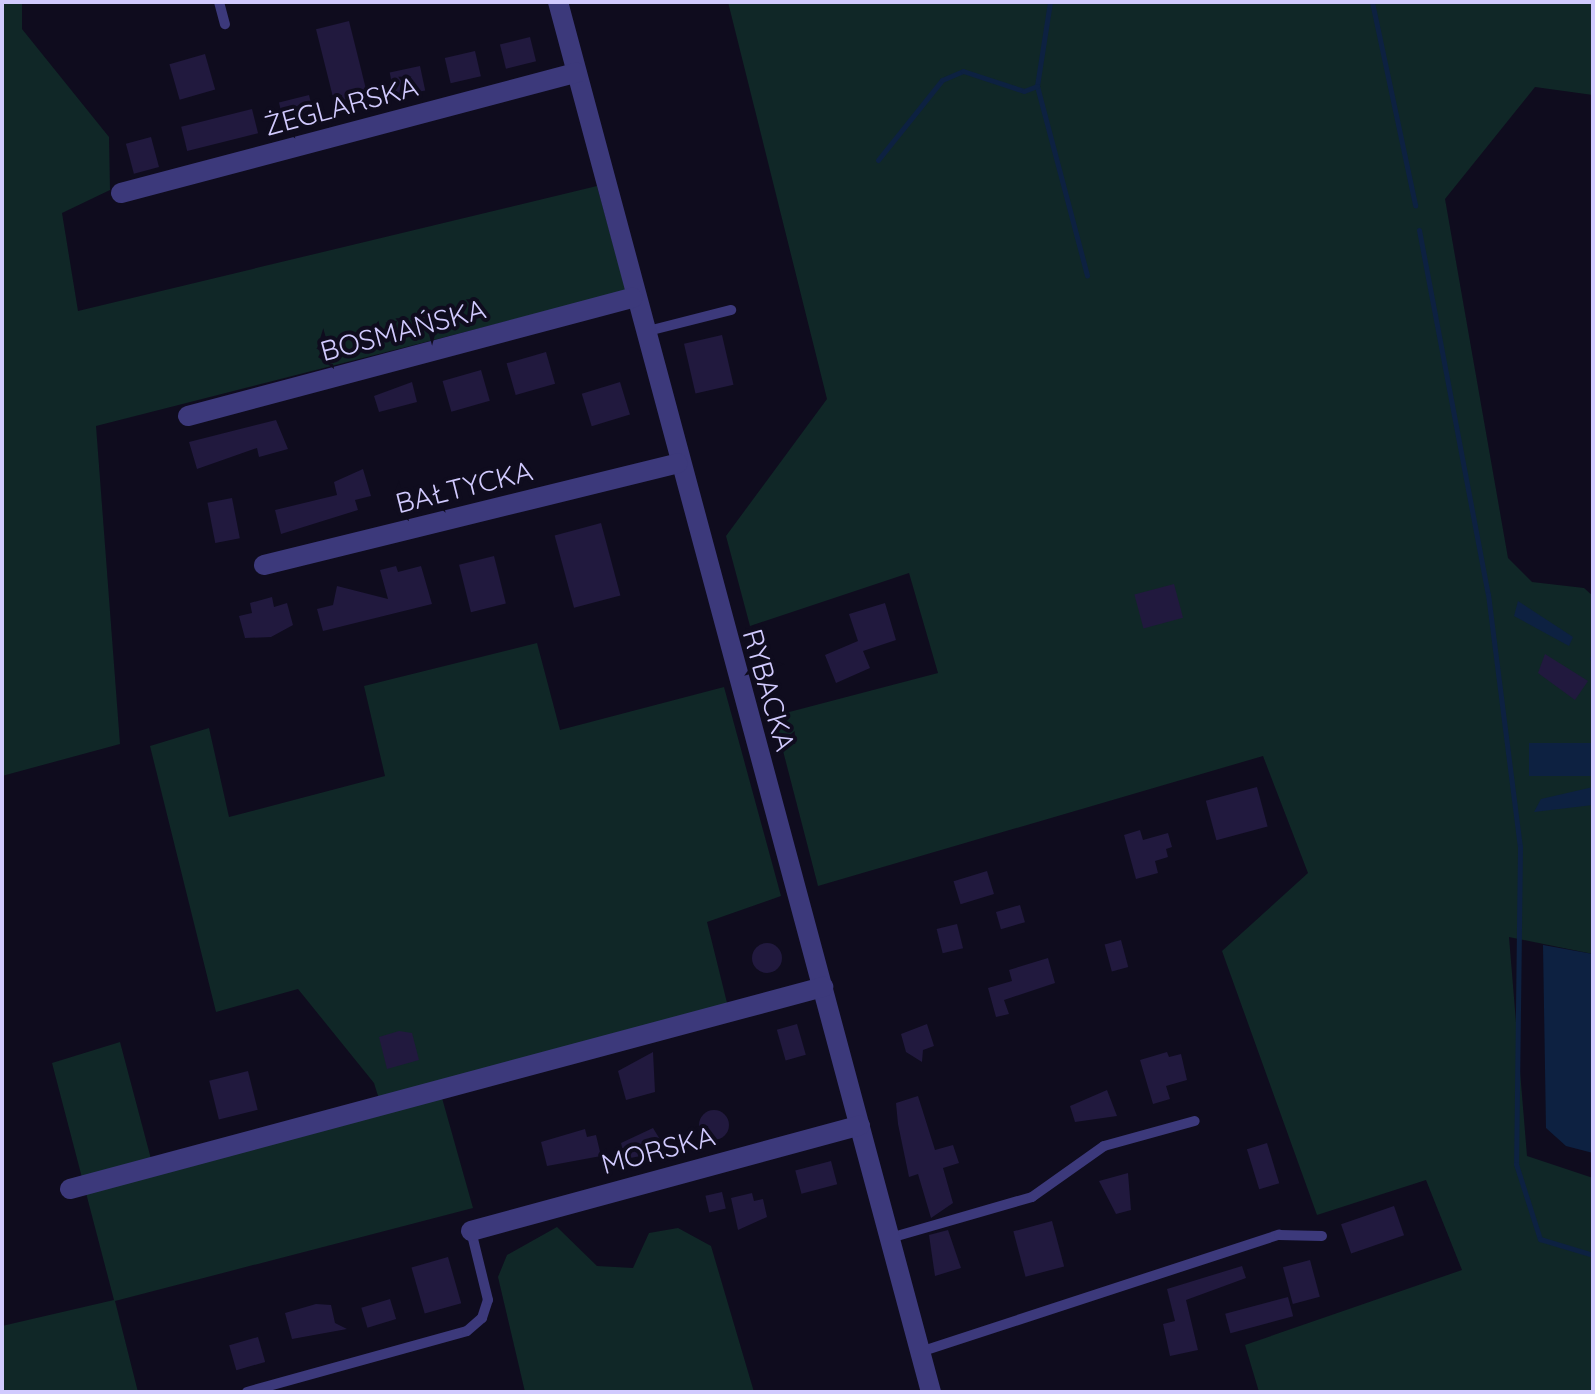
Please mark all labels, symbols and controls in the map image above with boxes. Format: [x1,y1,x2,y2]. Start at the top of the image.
street label: ŻEGLARSKA [260,69,422,143]
street label: BOSMAŃSKA [317,292,489,368]
street label: BAŁTYCKA [392,454,536,520]
street label: RYBACKA [736,625,802,755]
street label: MORSKA [598,1119,718,1181]

